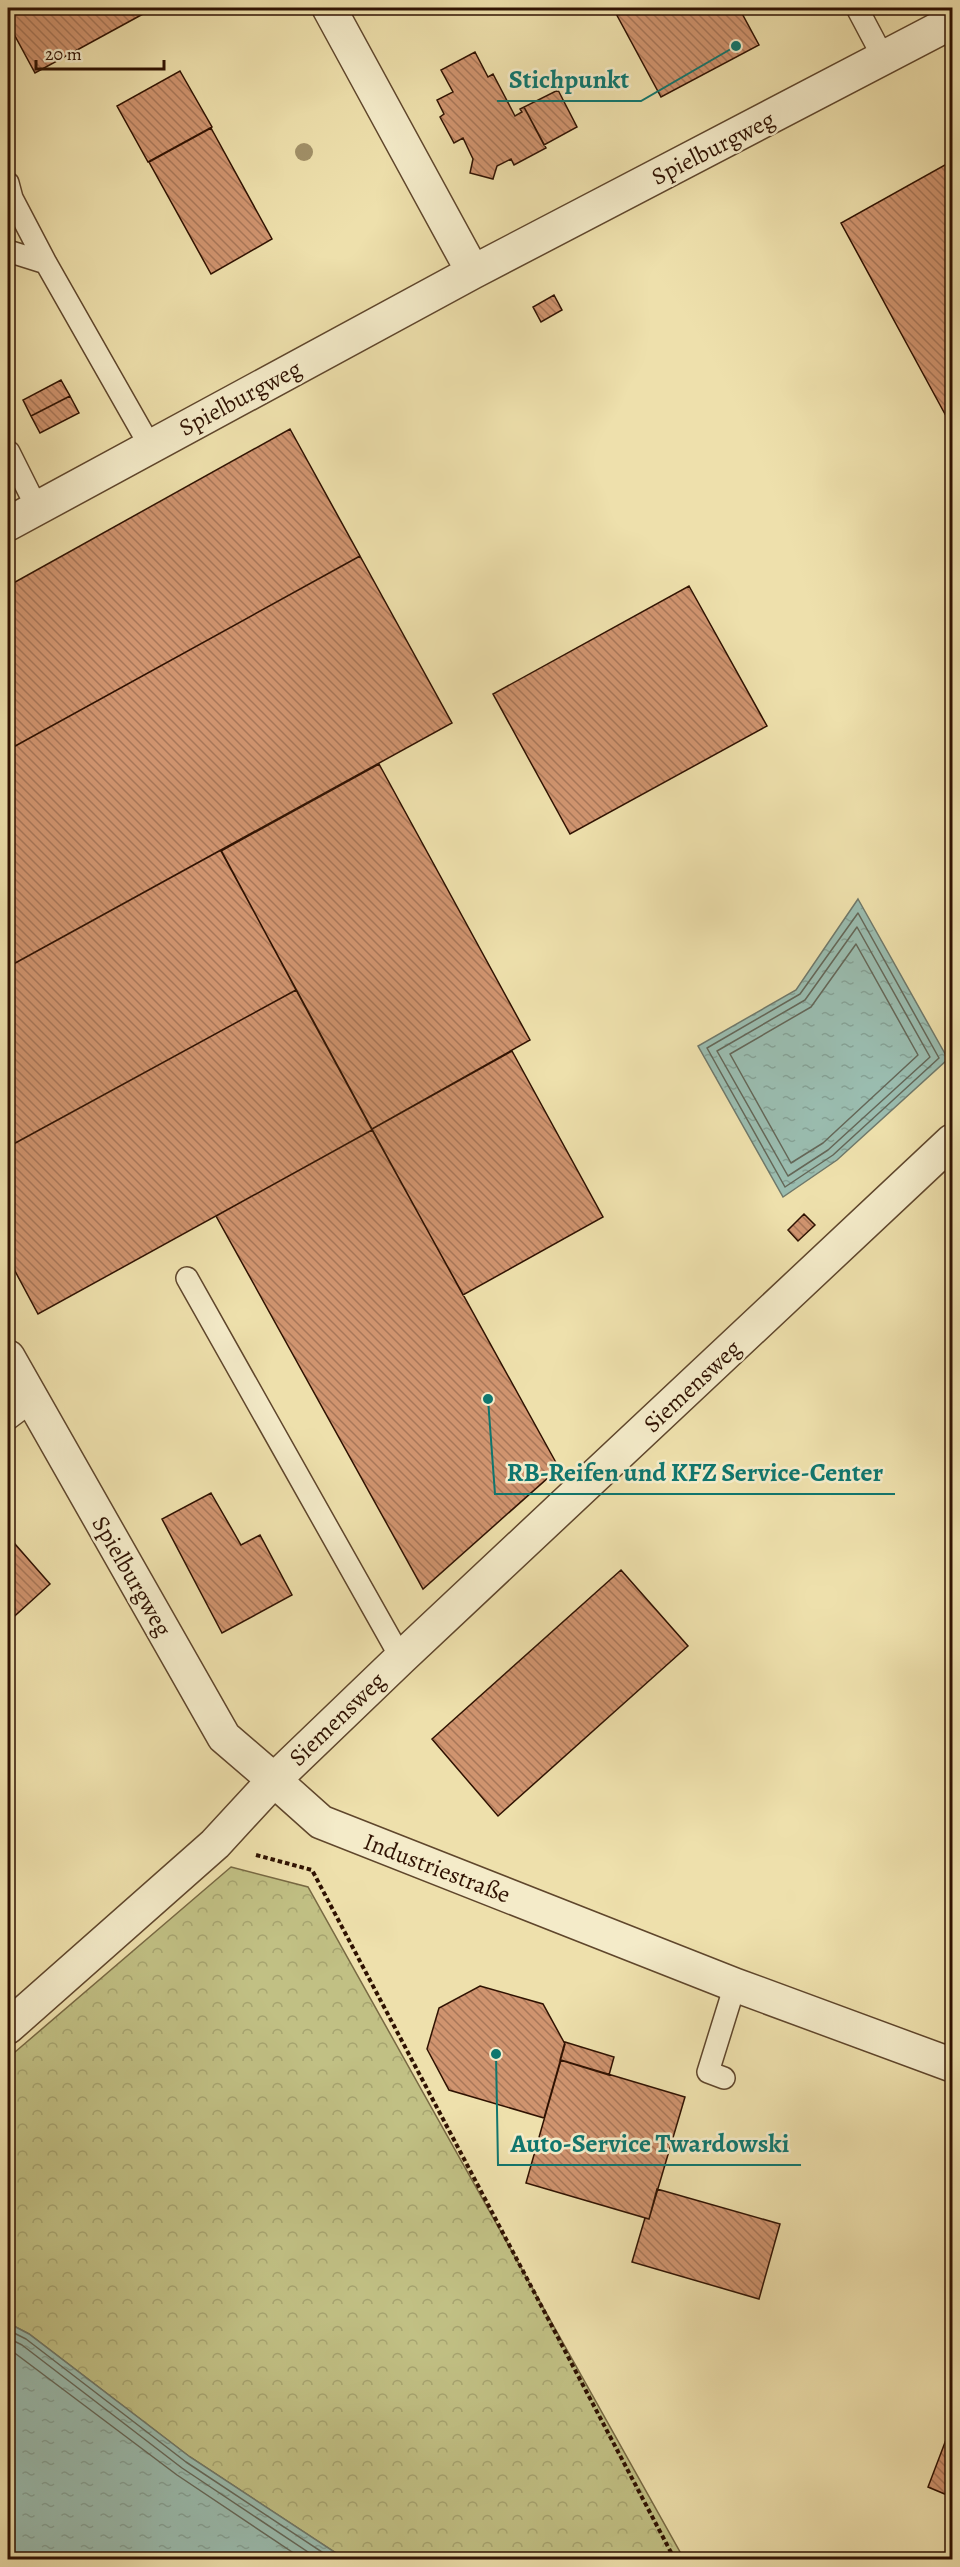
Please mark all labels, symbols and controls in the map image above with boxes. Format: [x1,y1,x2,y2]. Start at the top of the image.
scale bar [36,33,164,71]
text: 20 m [45,42,82,66]
callout: Stichpunkt [497,57,641,101]
text: Stichpunkt [509,62,630,97]
street label: Spielburgweg [646,103,780,193]
street label: Spielburgweg [173,352,307,444]
street label: Siemensweg [636,1332,748,1440]
callout: RB-Reifen und KFZ Service-Center [495,1450,895,1494]
text: RB-Reifen und KFZ Service-Center [507,1455,884,1490]
street label: Spielburgweg [85,1510,179,1642]
street label: Siemensweg [282,1665,392,1773]
street label: Industriestraße [359,1825,515,1911]
callout: Auto-Service Twardowski [498,2121,801,2165]
text: Auto-Service Twardowski [510,2126,789,2161]

